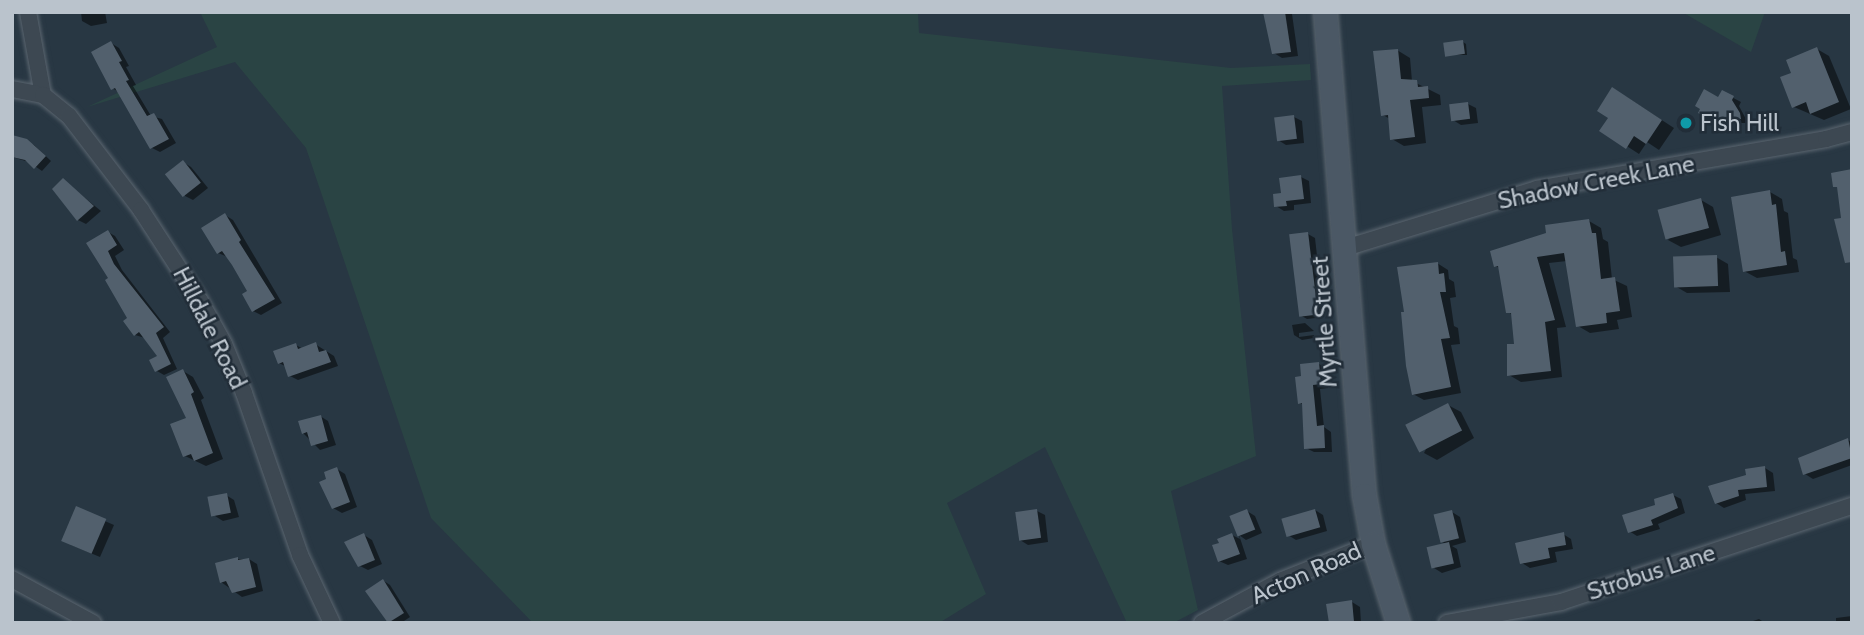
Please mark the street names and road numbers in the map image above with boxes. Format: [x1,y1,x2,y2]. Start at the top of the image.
street label: Shadow Creek Lane [1495,149,1697,215]
street label: Myrtle Street [1305,255,1343,389]
street label: Hilldale Road [167,262,253,394]
street label: Acton Road [1246,536,1366,610]
street label: Strobus Lane [1583,538,1719,606]

